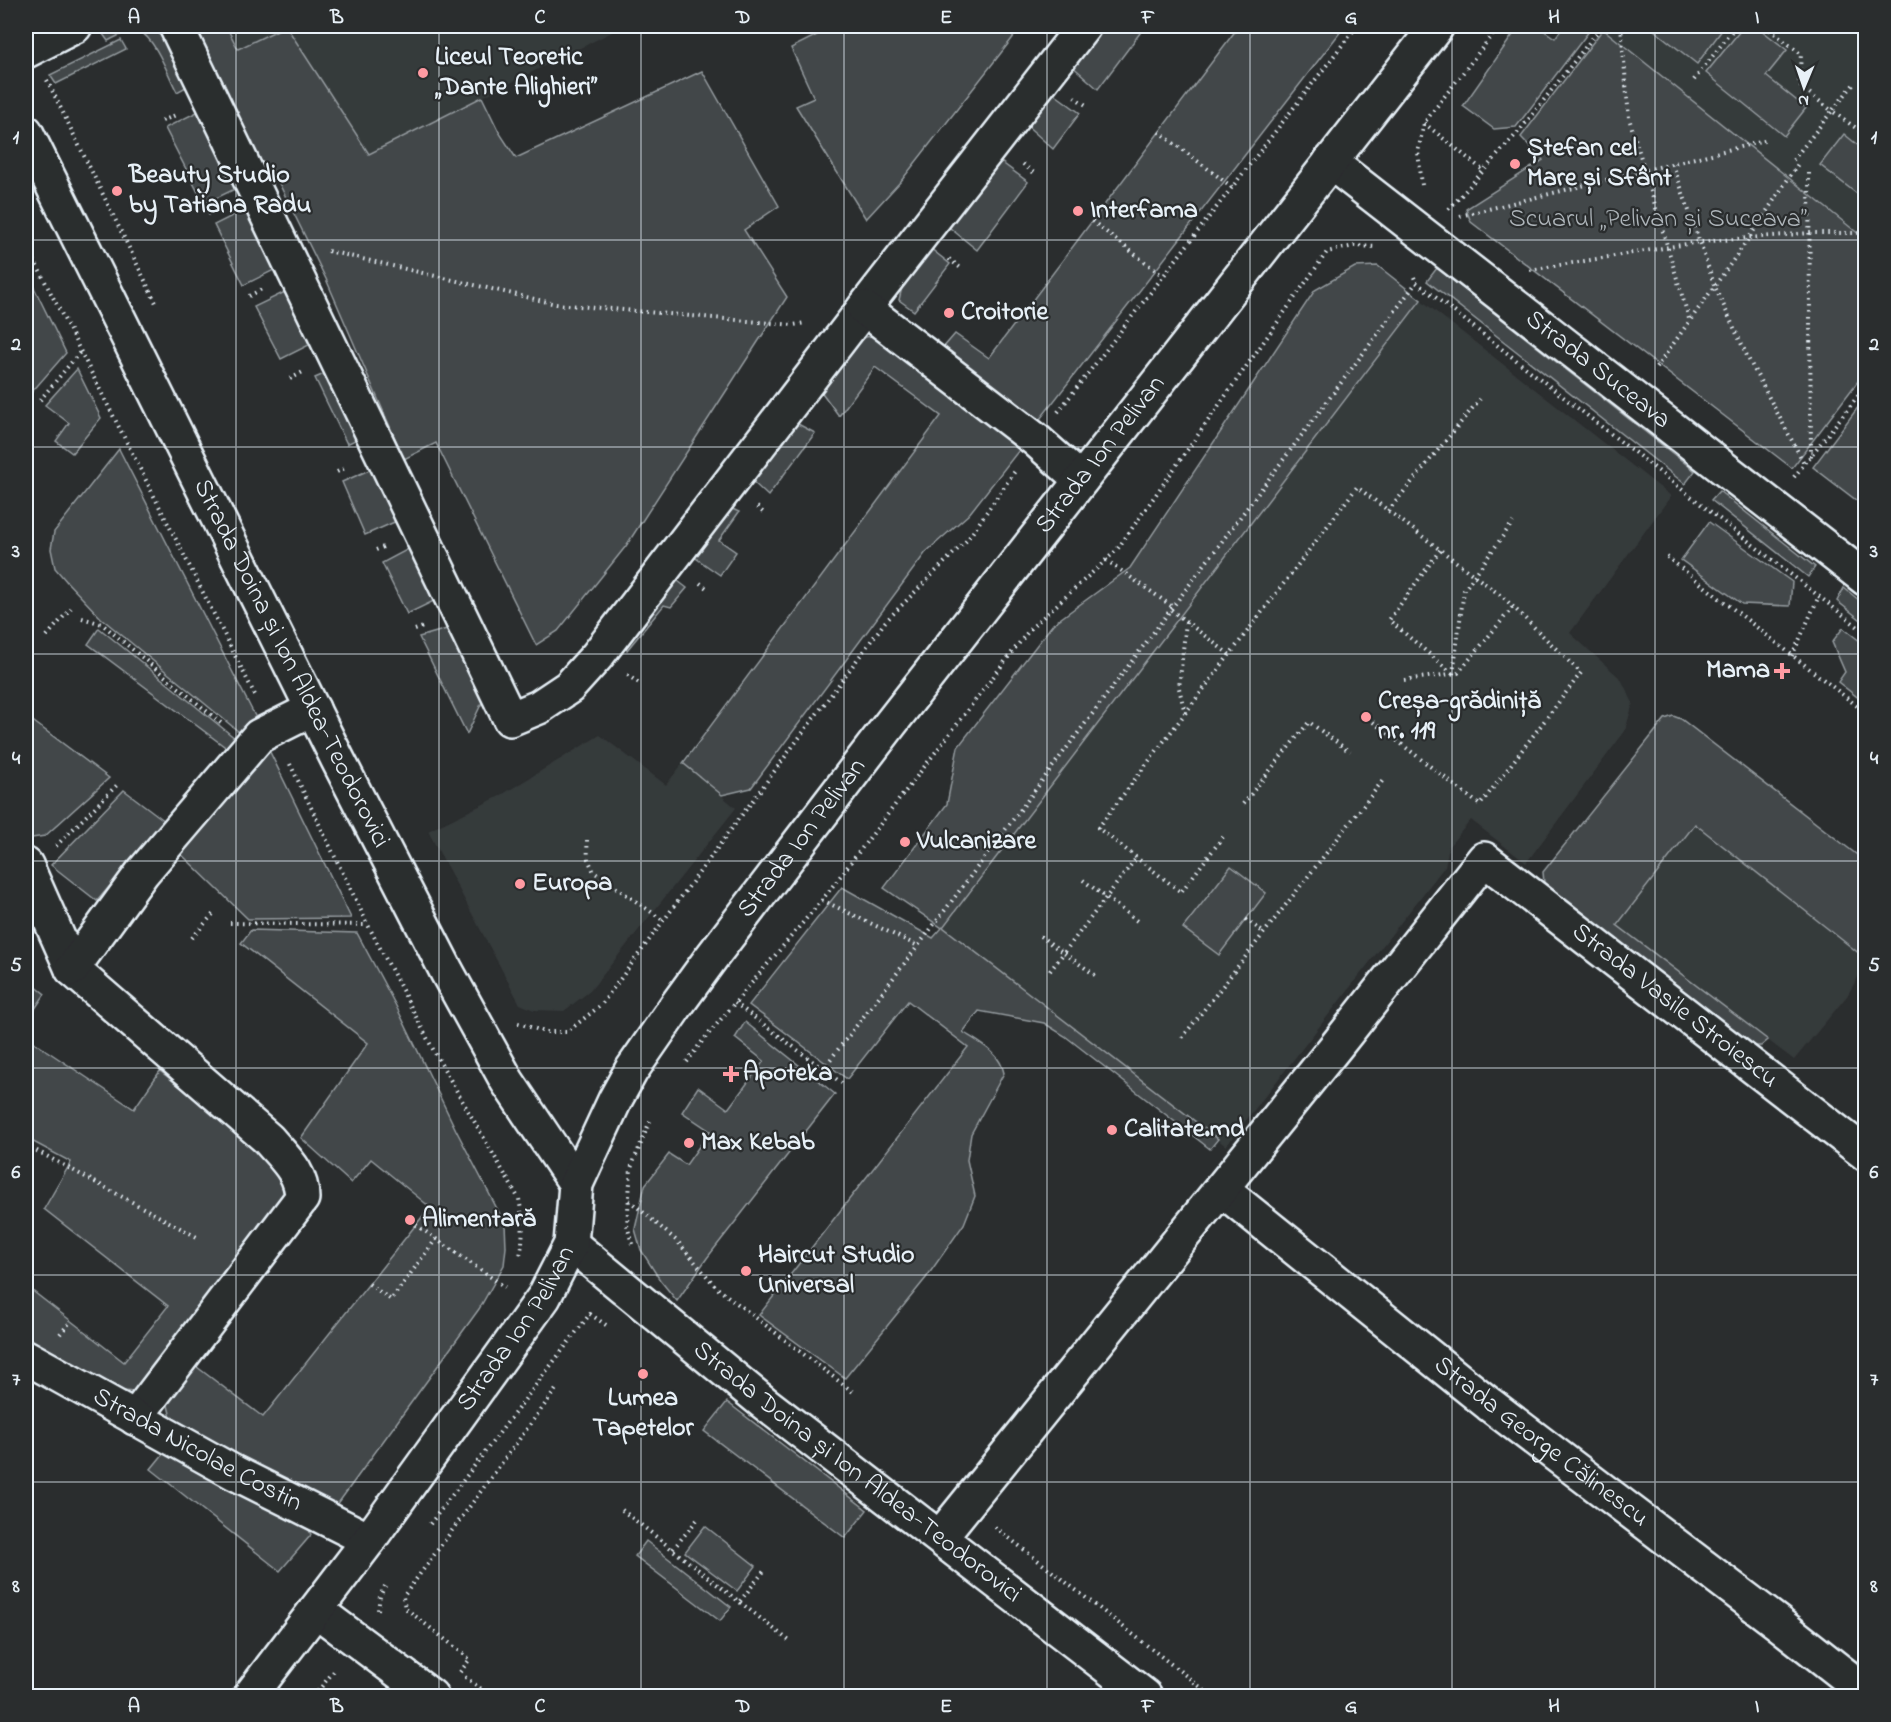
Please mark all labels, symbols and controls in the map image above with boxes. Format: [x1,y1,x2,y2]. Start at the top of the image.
text: A [128,4,140,33]
text: B [329,4,344,33]
text: C [535,4,546,33]
text: D [735,4,750,33]
text: E [940,4,952,33]
text: F [1141,4,1155,33]
text: G [1345,4,1358,33]
text: H [1548,4,1560,33]
text: I [1755,4,1760,33]
place label: Liceul Teoretic „Dante Alighieri” [434,39,598,108]
north arrow [1774,57,1834,117]
marker: Liceul Teoretic „Dante Alighieri” [416,66,430,80]
text: N [1798,88,1809,112]
text: 1 [13,124,20,153]
text: 1 [1871,124,1878,153]
place label: Ștefan cel Mare și Sfânt [1527,130,1672,198]
place label: Beauty Studio by Tatiana Radu [128,157,311,225]
marker: Ștefan cel Mare și Sfânt [1508,157,1522,171]
marker: Beauty Studio by Tatiana Radu [110,184,124,198]
place label: Interfama [1090,192,1198,230]
park label: Scuarul „Pelivan și Suceava” [1509,201,1807,239]
marker: Interfama [1071,204,1085,218]
place label: Croitorie [961,294,1050,332]
street label: Strada Suceava [1517,301,1679,439]
marker: Croitorie [942,306,956,320]
text: 2 [10,331,21,360]
text: 2 [1868,331,1879,360]
street label: Strada Ion Pelivan [1027,367,1175,543]
street label: Strada Doina și Ion Aldea-Teodorovici [182,473,399,855]
text: 3 [11,538,20,567]
text: 3 [1869,538,1878,567]
place label: Mama [1706,652,1770,690]
marker: Mama [1775,664,1789,678]
place label: Creșa-grădiniță nr. 119 [1378,683,1541,751]
marker: Creșa-grădiniță nr. 119 [1359,710,1373,724]
text: 4 [12,745,21,774]
text: 4 [1870,745,1879,774]
street label: Strada Ion Pelivan [729,750,876,927]
place label: Vulcanizare [916,823,1037,861]
marker: Vulcanizare [898,835,912,849]
place label: Europa [532,865,612,903]
marker: Europa [513,877,527,891]
street label: Strada Vasile Stroiescu [1563,914,1786,1098]
text: 5 [10,952,22,981]
text: 5 [1868,952,1880,981]
place label: Apoteka [743,1055,833,1093]
marker: Apoteka [724,1067,738,1081]
place label: Calitate.md [1124,1111,1245,1149]
marker: Calitate.md [1105,1123,1119,1137]
place label: Max Kebab [701,1124,815,1162]
marker: Max Kebab [682,1136,696,1150]
text: 6 [12,1159,21,1188]
text: 6 [1870,1159,1879,1188]
place label: Alimentară [422,1201,537,1239]
marker: Alimentară [403,1213,417,1227]
place label: Haircut Studio Universal [758,1237,915,1305]
street label: Strada Ion Pelivan [448,1240,586,1420]
marker: Haircut Studio Universal [739,1264,753,1278]
street label: Strada Doina și Ion Aldea-Teodorovici [684,1332,1029,1613]
street label: Strada George Călinescu [1425,1347,1657,1537]
text: 7 [12,1366,21,1395]
text: 7 [1870,1366,1879,1395]
marker: Lumea Tapetelor [636,1367,650,1381]
street label: Strada Nicolae Costin [85,1378,308,1522]
place label: Lumea Tapetelor [592,1380,694,1448]
text: 8 [11,1573,20,1602]
text: 8 [1869,1573,1878,1602]
text: A [128,1693,140,1722]
text: B [329,1693,344,1722]
text: C [535,1693,546,1722]
text: D [735,1693,750,1722]
text: E [940,1693,952,1722]
text: F [1141,1693,1155,1722]
text: G [1345,1693,1358,1722]
text: H [1548,1693,1560,1722]
text: I [1755,1693,1760,1722]

